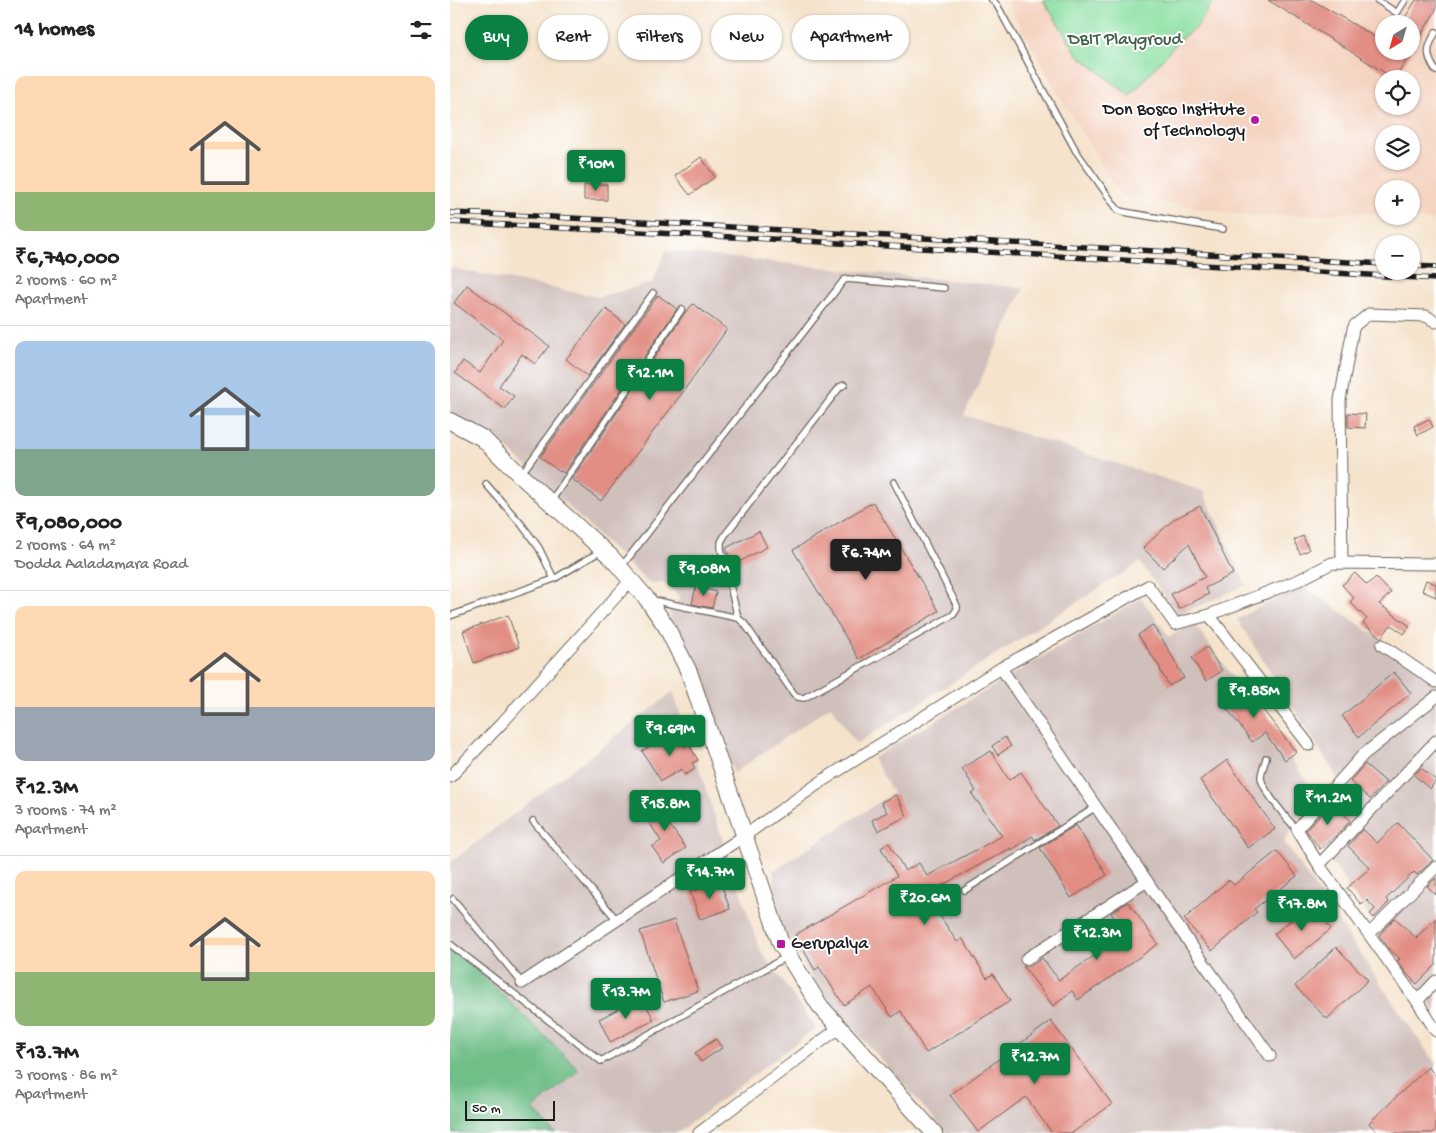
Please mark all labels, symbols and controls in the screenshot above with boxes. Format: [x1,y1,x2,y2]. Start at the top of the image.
chip: Buy [465,15,528,60]
chip: Rent [538,15,608,60]
chip: Filters [618,15,701,60]
chip: New [711,15,782,60]
chip: Apartment [792,15,909,60]
north arrow [1375,15,1420,60]
map controls [1375,15,1420,280]
icon: filters [407,16,435,44]
text: 14 homes [15,18,94,43]
park label: DBIT Playgroud [1067,30,1184,51]
button: locate [1375,70,1420,115]
place label: Don Bosco Institute of Technology [1102,100,1246,142]
icon: home [180,108,270,198]
marker: Don Bosco Institute of Technology [1249,114,1261,126]
button: layers [1375,125,1420,170]
pin: ₹10M [566,150,626,192]
text: ₹10M [578,156,614,175]
button: + [1375,180,1420,225]
button: − [1375,235,1420,280]
text: ₹6,740,000 [15,247,119,272]
text: 2 rooms · 60 m² [15,272,117,291]
text: Apartment [15,291,87,310]
pin: ₹12.1M [609,358,691,401]
text: ₹12.1M [627,365,673,384]
icon: home [180,374,270,464]
text: ₹9,080,000 [15,512,122,537]
text: 2 rooms · 64 m² [15,537,116,556]
pin: ₹6.74M [825,538,907,581]
text: ₹6.74M [841,545,891,564]
pin: ₹9.08M [663,554,745,597]
text: Dodda Aaladamara Road [15,556,188,575]
text: ₹9.08M [678,561,730,580]
icon: home [180,639,270,729]
pin: ₹9.85M [1213,676,1295,719]
text: ₹9.85M [1229,683,1279,702]
pin: ₹9.69M [629,714,711,757]
text: ₹9.69M [645,721,695,740]
text: ₹12.3M [15,777,78,802]
pin: ₹11.2M [1287,784,1369,826]
pin: ₹15.8M [624,790,706,832]
text: ₹11.2M [1305,790,1351,809]
text: ₹15.8M [641,796,689,815]
text: 3 rooms · 74 m² [15,802,117,821]
text: Apartment [15,821,87,840]
pin: ₹14.7M [669,858,751,900]
text: ₹14.7M [686,864,734,883]
pin: ₹20.6M [884,884,966,926]
text: ₹20.6M [900,890,950,909]
pin: ₹17.8M [1261,890,1343,932]
text: ₹17.8M [1278,896,1326,915]
icon: home [180,904,270,994]
pin: ₹12.3M [1056,918,1138,961]
text: ₹12.3M [1073,925,1121,944]
place label: Gerupalya [791,934,869,955]
marker: Gerupalya [775,938,787,950]
pin: ₹13.7M [585,978,667,1020]
text: ₹13.7M [602,984,650,1003]
text: ₹13.7M [15,1042,78,1067]
pin: ₹12.7M [994,1042,1076,1085]
text: ₹12.7M [1011,1049,1059,1068]
text: 3 rooms · 86 m² [15,1067,118,1086]
text: Apartment [15,1086,87,1105]
scale bar [465,1098,555,1121]
text: 50 m [472,1101,501,1118]

